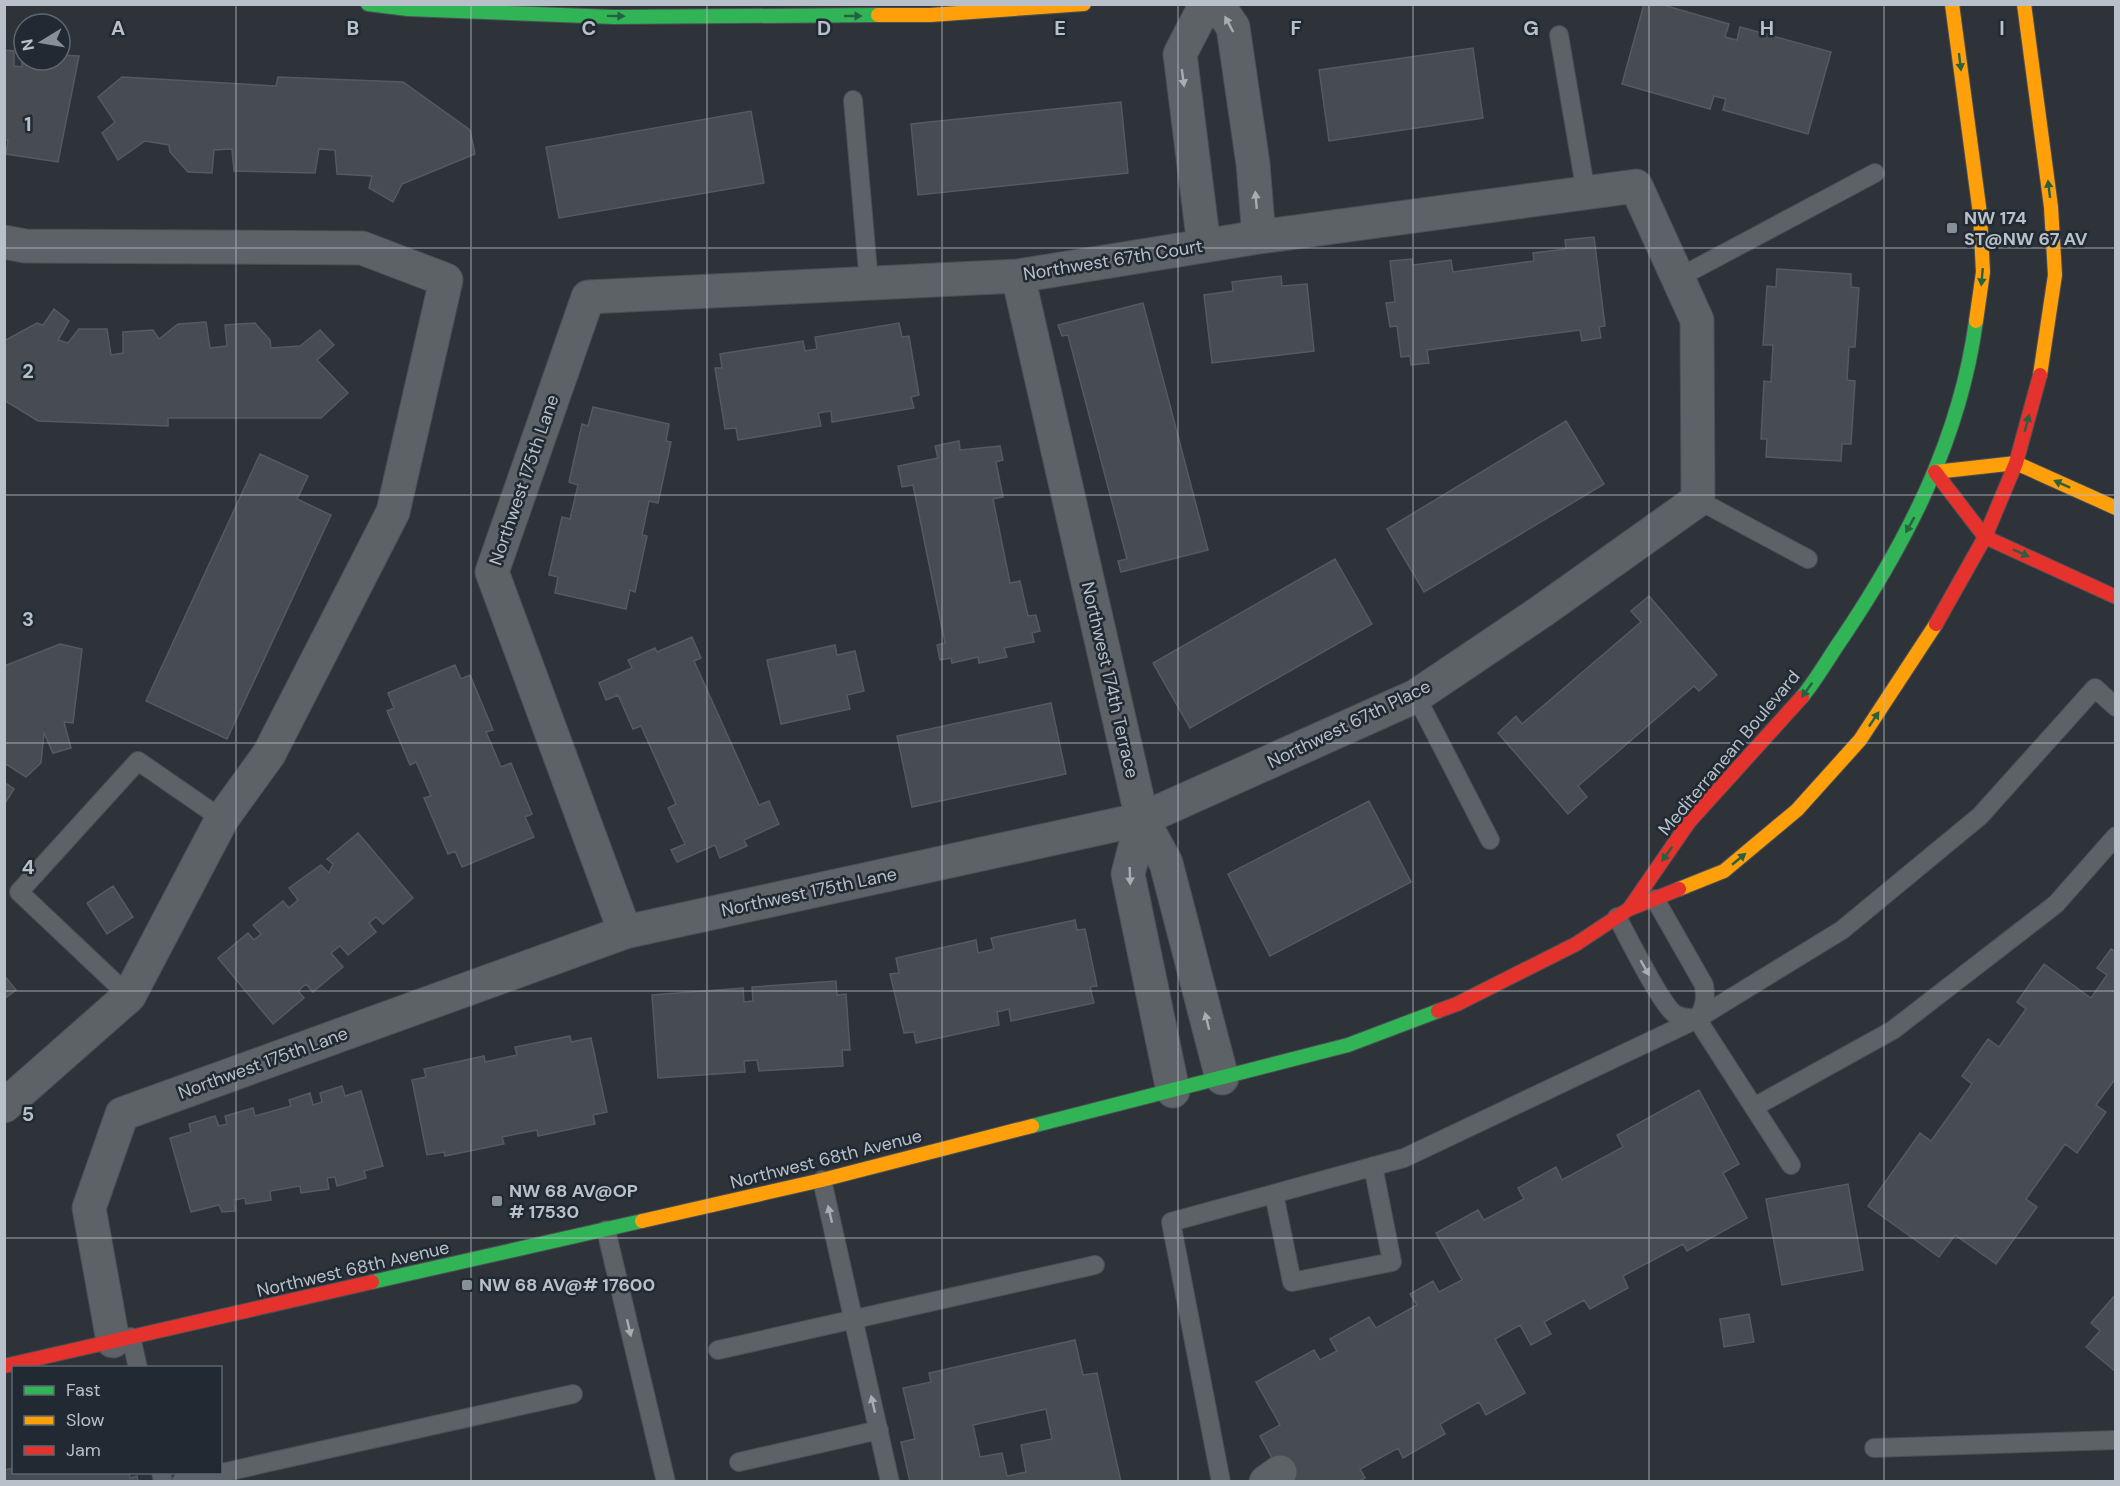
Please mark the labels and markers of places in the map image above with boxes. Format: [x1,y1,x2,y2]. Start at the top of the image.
place label: NW 174 ST@NW 67 AV [1964,206,2088,251]
marker: NW 174 ST@NW 67 AV [1945,221,1959,235]
place label: NW 68 AV@OP # 17530 [509,1179,638,1224]
marker: NW 68 AV@OP # 17530 [490,1194,504,1208]
place label: NW 68 AV@# 17600 [479,1273,655,1297]
marker: NW 68 AV@# 17600 [460,1278,474,1292]

